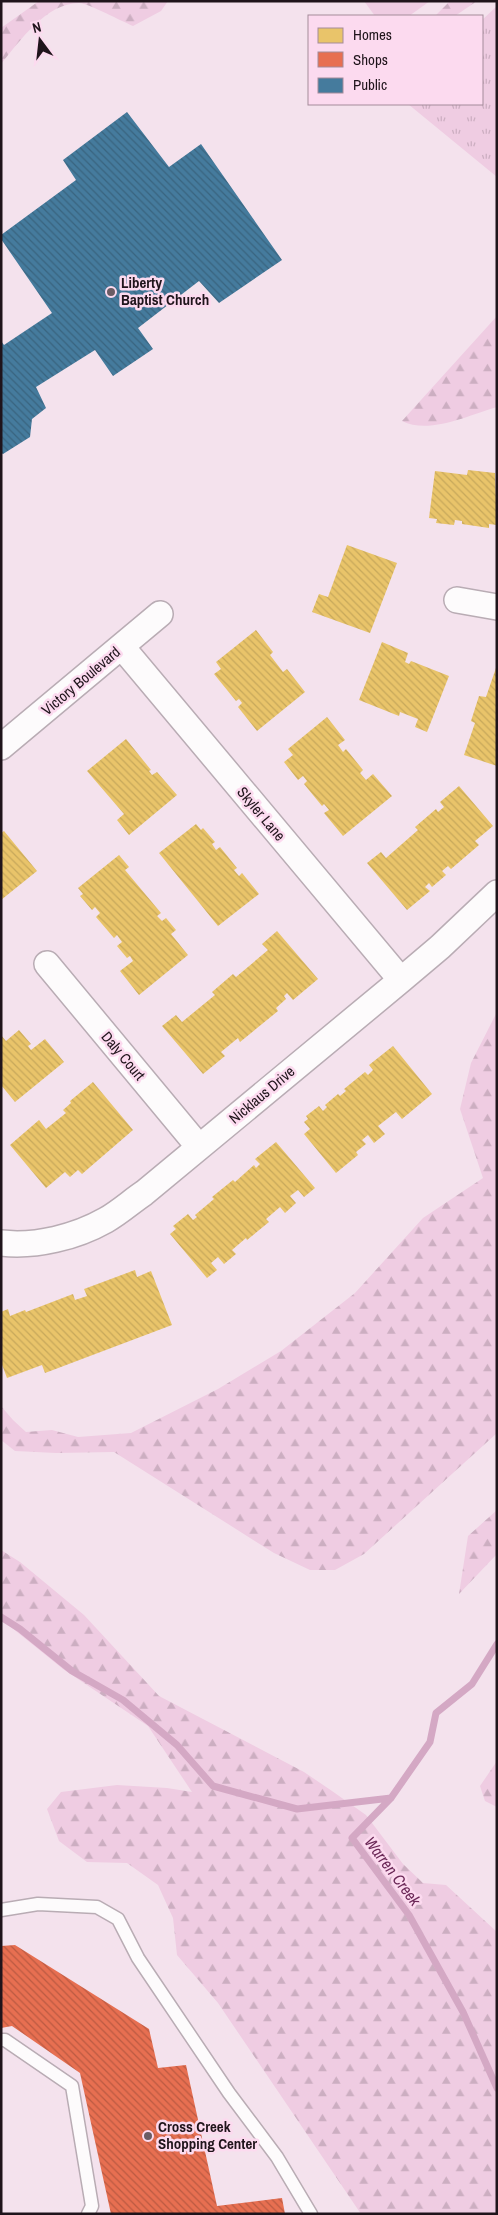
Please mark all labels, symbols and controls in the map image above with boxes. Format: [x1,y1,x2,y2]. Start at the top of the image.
north arrow [15,15,65,65]
legend [308,15,483,105]
text: N [30,18,43,37]
text: Homes [353,24,392,45]
text: Shops [353,49,388,70]
text: Public [353,74,387,95]
place label: Liberty Baptist Church [121,272,209,310]
marker: Liberty Baptist Church [105,286,117,298]
street label: Victory Boulevard [37,641,125,720]
street label: Skyler Lane [232,782,290,845]
street label: Daly Court [97,1027,150,1085]
street label: Nicklaus Drive [224,1061,299,1128]
water label: Warren Creek [360,1832,427,1910]
place label: Cross Creek Shopping Center [158,2116,257,2154]
marker: Cross Creek Shopping Center [142,2130,154,2142]

